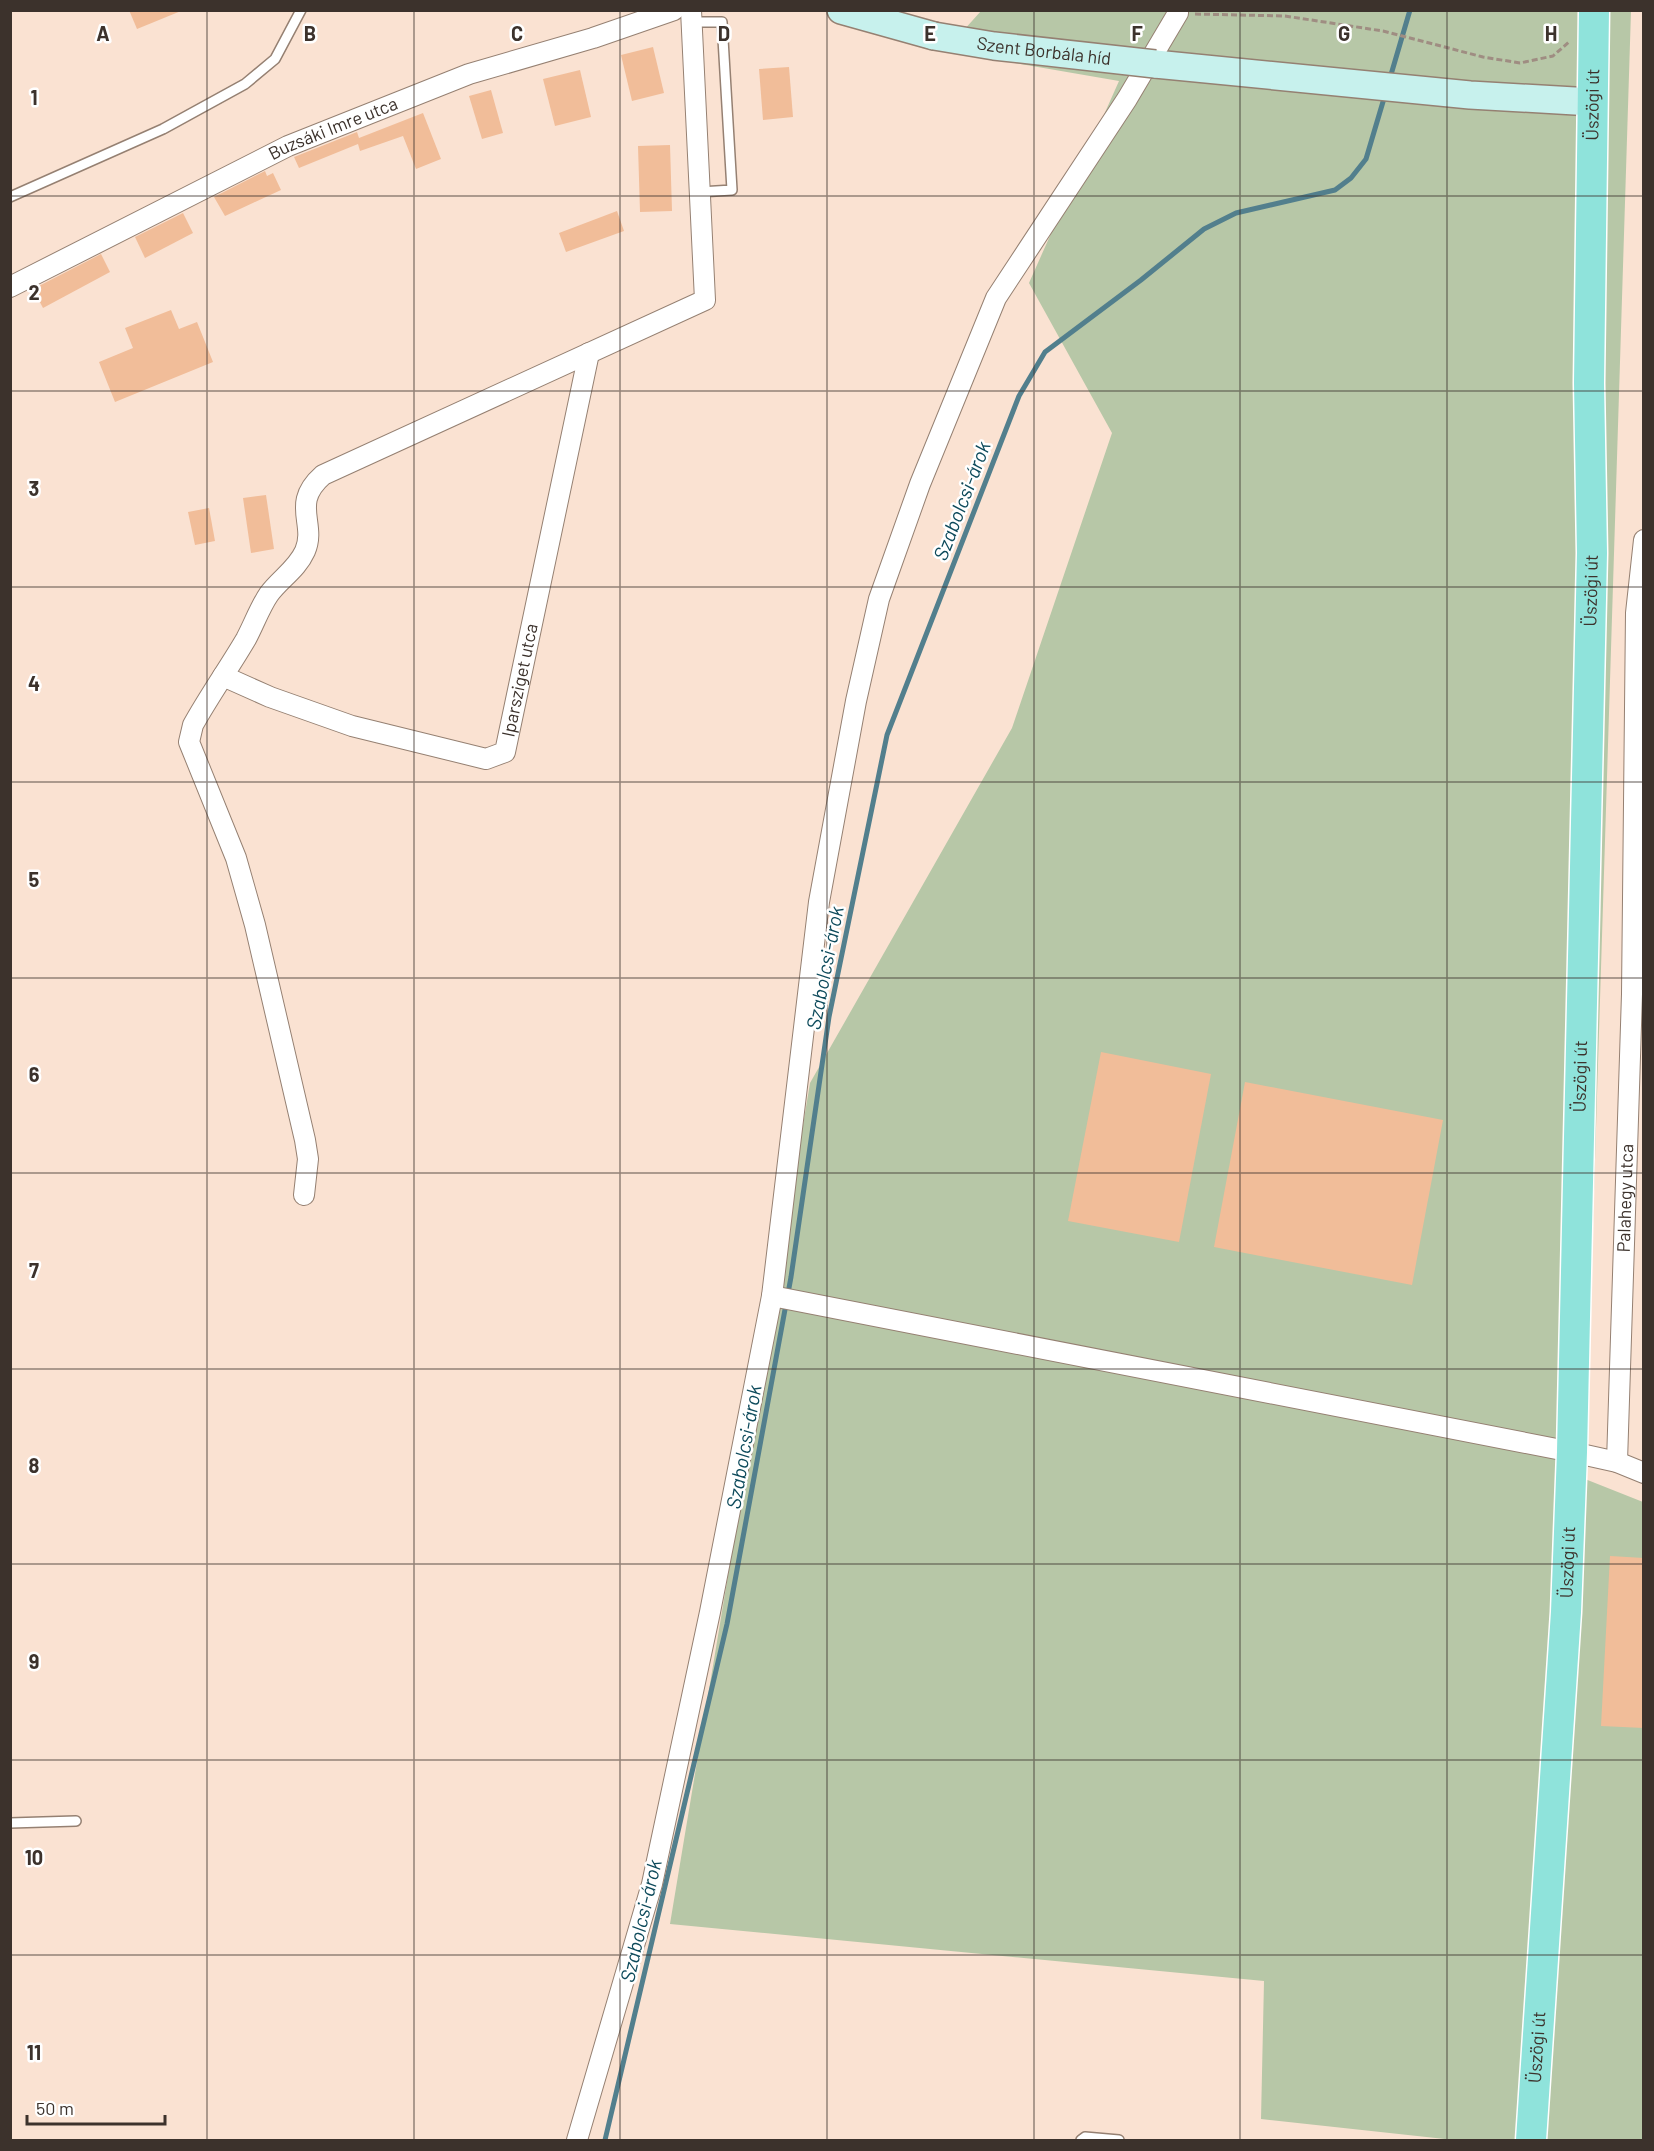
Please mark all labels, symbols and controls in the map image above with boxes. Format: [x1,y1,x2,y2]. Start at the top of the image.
text: A [96,21,110,45]
text: B [304,21,316,45]
text: C [511,21,523,45]
text: D [718,21,730,45]
text: E [924,21,936,45]
text: F [1131,21,1143,45]
text: G [1338,21,1350,45]
text: H [1545,21,1557,45]
street label: Szent Borbála híd [975,31,1112,69]
street label: Üszögi út [1580,68,1603,141]
text: 1 [30,85,38,109]
street label: Buzsáki Imre utca [264,92,400,164]
text: 2 [28,280,40,304]
water label: Szabolcsi-árok [927,438,995,563]
text: 3 [29,476,39,500]
street label: Üszögi út [1578,554,1602,627]
street label: Iparsziget utca [496,621,542,739]
text: 4 [28,671,40,695]
text: 5 [29,867,40,891]
water label: Szabolcsi-árok [800,904,848,1032]
street label: Üszögi út [1568,1040,1591,1113]
text: 6 [29,1062,40,1086]
street label: Palahegy utca [1612,1144,1637,1253]
text: 7 [29,1258,39,1282]
water label: Szabolcsi-árok [720,1383,766,1511]
text: 8 [29,1453,40,1477]
street label: Üszögi út [1555,1526,1579,1599]
text: 9 [29,1649,39,1673]
text: 10 [25,1845,43,1869]
water label: Szabolcsi-árok [614,1857,666,1985]
street label: Üszögi út [1523,2010,1550,2084]
text: 11 [27,2040,41,2064]
scale bar [27,2088,165,2126]
text: 50 m [36,2097,74,2119]

